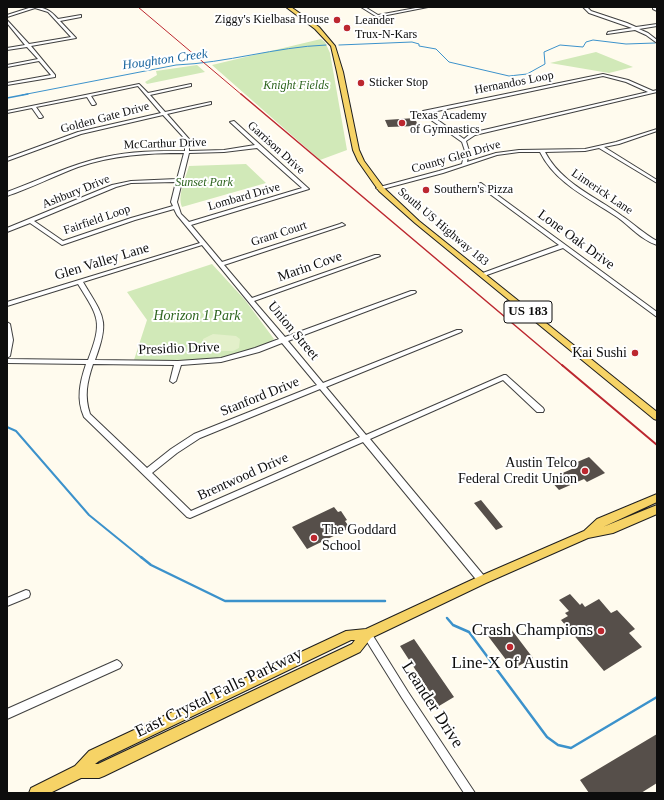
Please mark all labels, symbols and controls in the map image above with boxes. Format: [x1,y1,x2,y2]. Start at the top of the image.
place label: Ziggy's Kielbasa House [215,13,329,27]
place label: Leander Trux-N-Kars [355,14,417,42]
marker: Ziggy's Kielbasa House [332,15,342,25]
marker: Leander Trux-N-Kars [342,23,352,33]
water label: Houghton Creek [121,46,209,74]
street label: Hernandos Loop [473,68,555,98]
place label: Sticker Stop [369,76,428,90]
marker: Sticker Stop [356,78,366,88]
park label: Knight Fields [263,79,329,93]
street label: Golden Gate Drive [59,99,151,137]
place label: Texas Academy of Gymnastics [410,109,487,137]
street label: Garrison Drive [244,118,308,178]
marker: Texas Academy of Gymnastics [397,118,407,128]
street label: McCarthur Drive [123,135,207,153]
street label: County Glen Drive [410,137,502,177]
street label: Limerick Lane [569,166,635,218]
street label: Ashbury Drive [40,172,112,212]
park label: Sunset Park [175,176,233,190]
street label: Lombard Drive [206,180,282,214]
place label: Southern's Pizza [434,183,513,197]
street label: South US Highway 183 [395,185,491,269]
marker: Southern's Pizza [421,185,431,195]
street label: Fairfield Loop [62,202,132,238]
street label: Lone Oak Drive [534,206,618,274]
street label: Grant Court [249,218,309,250]
street label: Glen Valley Lane [53,240,151,284]
street label: Marin Cove [275,248,345,286]
street label: Union Street [264,298,322,364]
road number: US 183 [504,301,552,323]
park label: Horizon 1 Park [153,308,241,324]
street label: Presidio Drive [138,339,220,359]
place label: Kai Sushi [572,345,627,361]
marker: Kai Sushi [630,348,640,358]
street label: Stanford Drive [218,374,302,420]
street label: Brentwood Drive [195,449,291,505]
place label: Austin Telco Federal Credit Union [458,455,577,488]
marker: Austin Telco Federal Credit Union [580,466,590,476]
place label: The Goddard School [322,522,396,554]
marker: The Goddard School [309,533,319,543]
place label: Crash Champions [472,621,593,641]
marker: Crash Champions [596,626,606,636]
marker: Line-X of Austin [505,642,515,652]
street label: East Crystal Falls Parkway [132,644,306,742]
place label: Line-X of Austin [451,654,569,674]
street label: Leander Drive [397,658,467,752]

